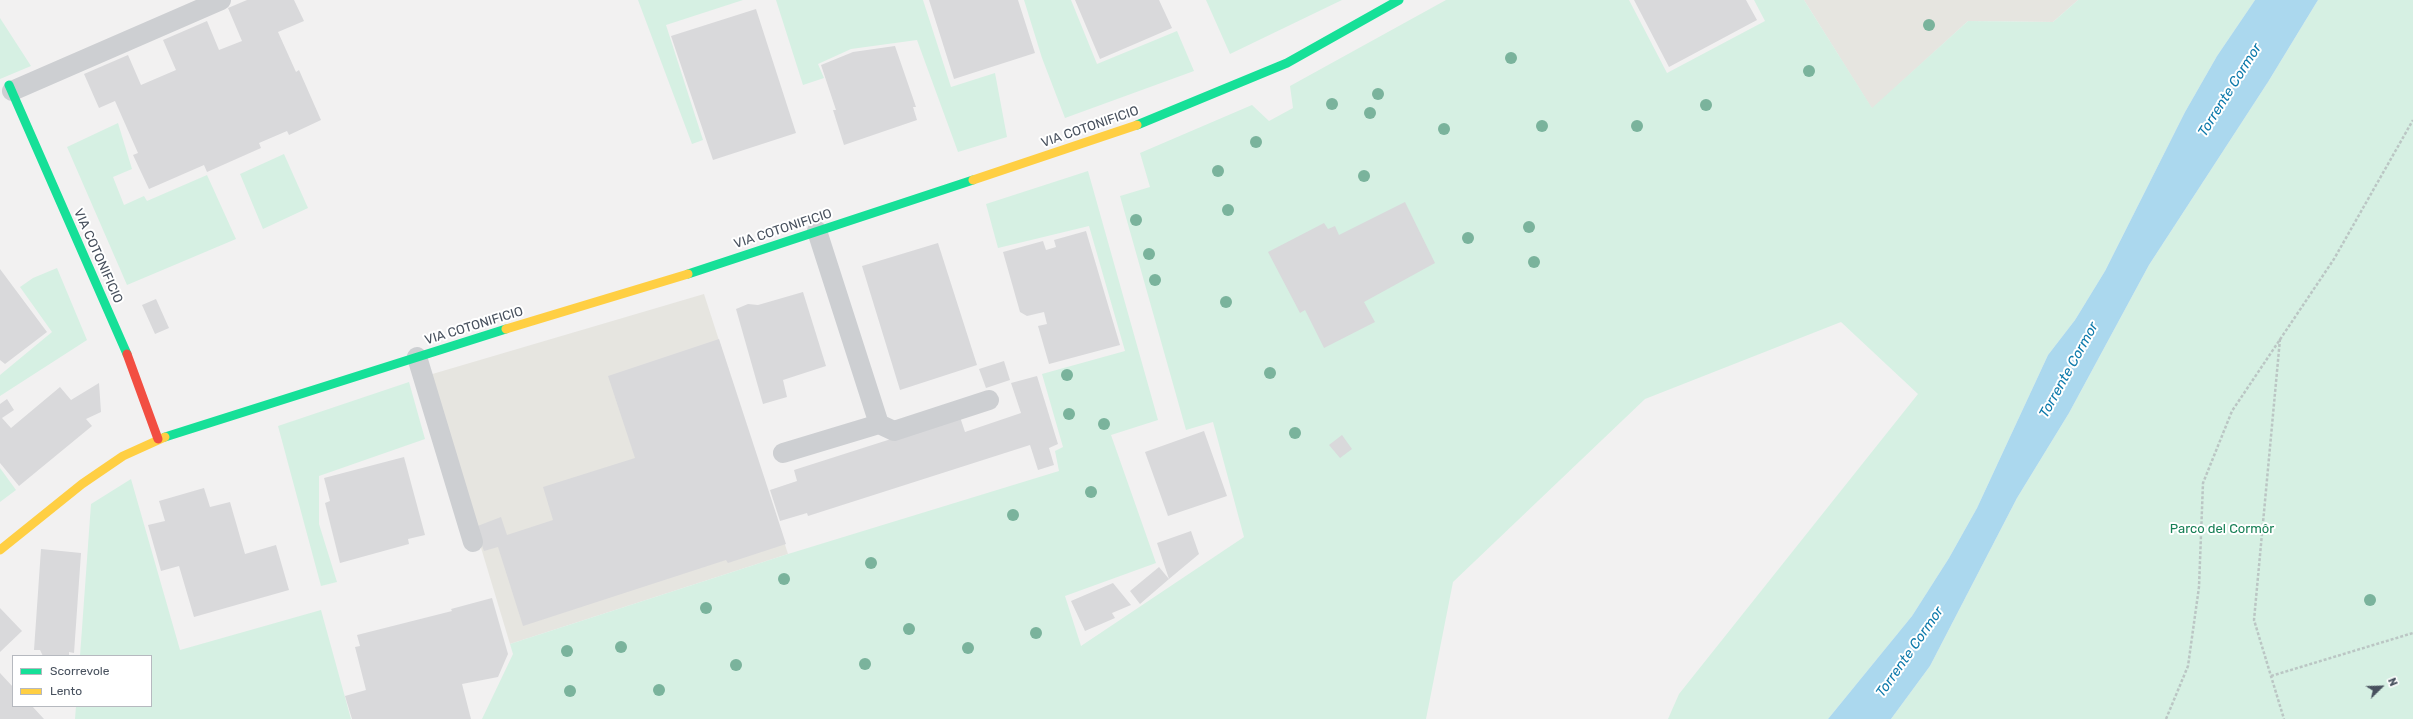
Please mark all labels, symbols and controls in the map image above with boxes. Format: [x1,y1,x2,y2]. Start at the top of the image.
water label: Torrente Cormor [2195,40,2265,140]
street label: VIA COTONIFICIO [1039,103,1141,151]
street label: VIA COTONIFICIO [70,206,126,306]
street label: VIA COTONIFICIO [732,206,834,252]
street label: VIA COTONIFICIO [423,304,525,348]
water label: Torrente Cormor [2036,319,2102,421]
park label: Parco del Cormôr [2170,521,2274,537]
water label: Torrente Cormor [1872,603,1948,701]
legend [12,655,152,707]
text: Scorrevole [50,664,109,678]
north arrow [2361,667,2401,707]
text: N [2385,676,2400,688]
text: Lento [50,684,82,698]

